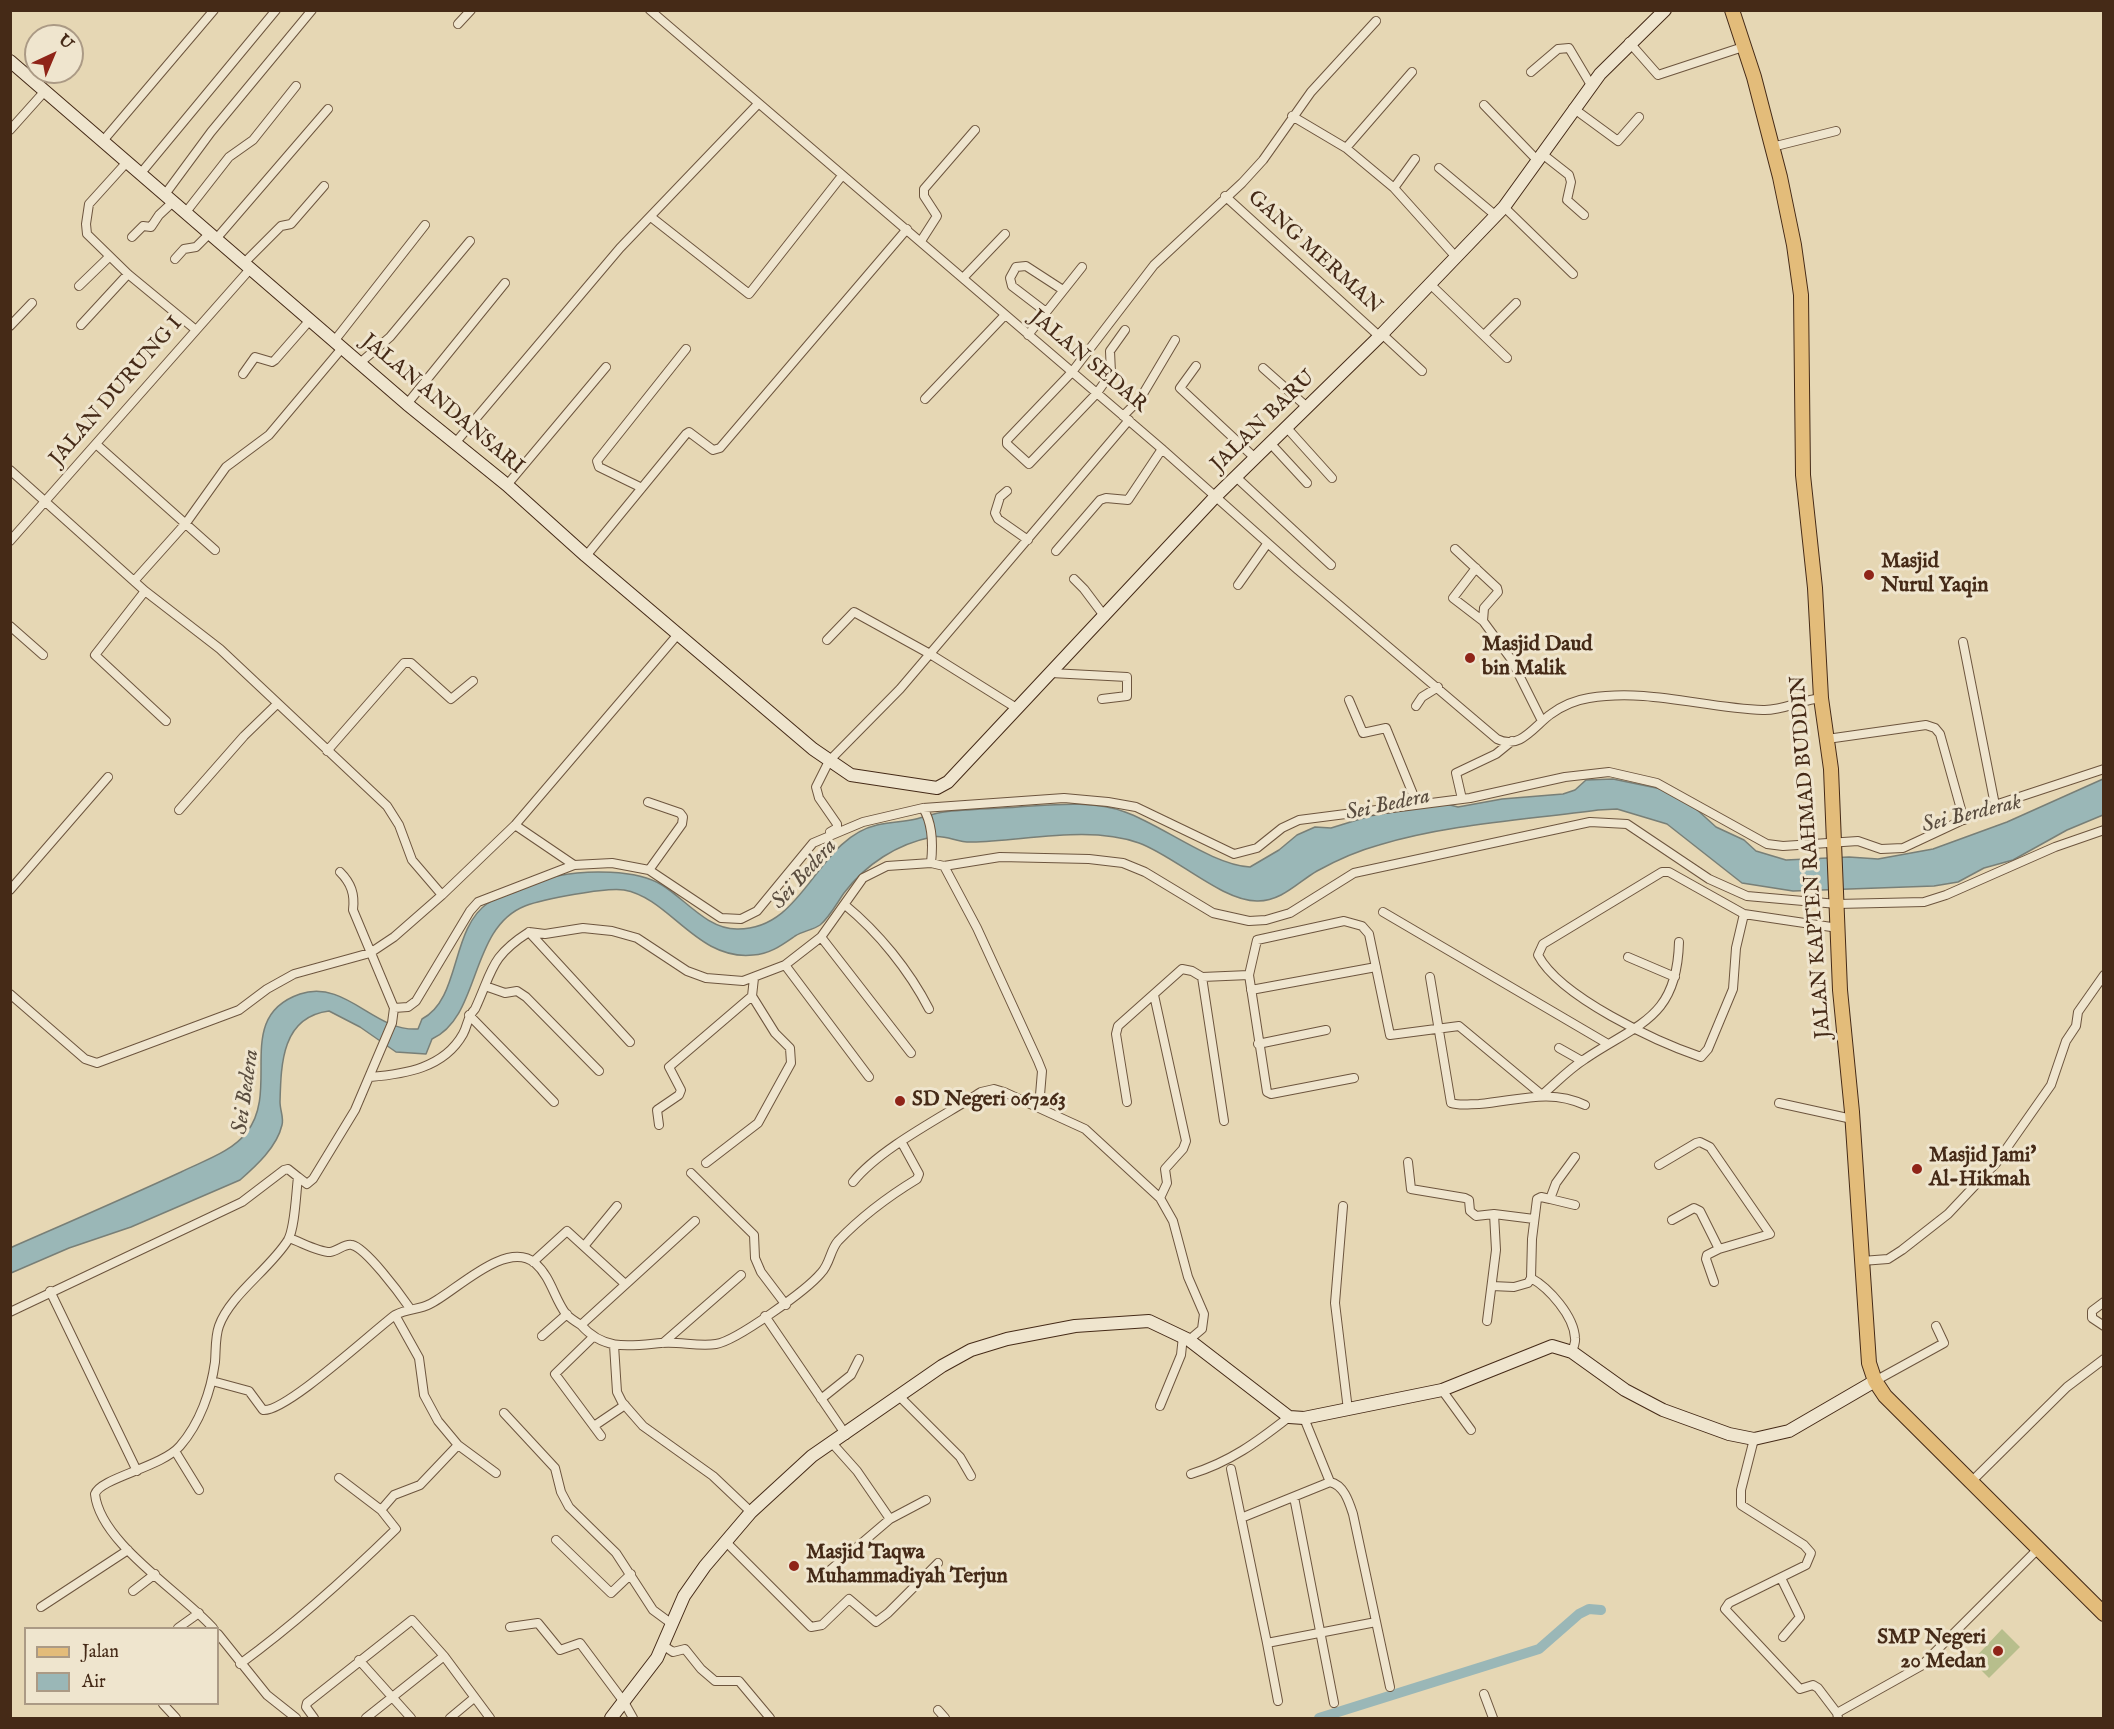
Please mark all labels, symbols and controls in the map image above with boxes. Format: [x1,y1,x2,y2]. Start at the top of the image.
north arrow [24,24,84,84]
text: U [53,31,77,54]
street label: GANG MERMAN [1242,186,1386,320]
street label: JALAN SEDAR [1024,305,1152,419]
street label: JALAN DURUNG I [45,312,189,472]
street label: JALAN ANDANSARI [355,329,529,481]
street label: JALAN BARU [1207,366,1321,478]
place label: Masjid Nurul Yaqin [1881,550,1988,600]
marker: Masjid Nurul Yaqin [1862,568,1876,582]
place label: Masjid Daud bin Malik [1482,633,1593,683]
marker: Masjid Daud bin Malik [1463,651,1477,665]
street label: JALAN KAPTEN RAHMAD BUDDIN [1787,675,1837,1039]
water label: Sei Bedera [1343,784,1433,828]
water label: Sei Berderak [1920,790,2024,840]
water label: Sei Bedera [767,834,843,916]
water label: Sei Bedera [228,1048,266,1136]
place label: SD Negeri 067263 [912,1088,1066,1114]
marker: SD Negeri 067263 [893,1094,907,1108]
place label: Masjid Jami' Al-Hikmah [1929,1144,2036,1194]
marker: Masjid Jami' Al-Hikmah [1910,1162,1924,1176]
place label: Masjid Taqwa Muhammadiyah Terjun [806,1541,1008,1591]
marker: Masjid Taqwa Muhammadiyah Terjun [787,1559,801,1573]
place label: SMP Negeri 20 Medan [1877,1626,1986,1676]
legend [24,1627,219,1705]
text: Jalan [82,1641,119,1664]
marker: SMP Negeri 20 Medan [1991,1644,2005,1658]
text: Air [82,1671,106,1694]

